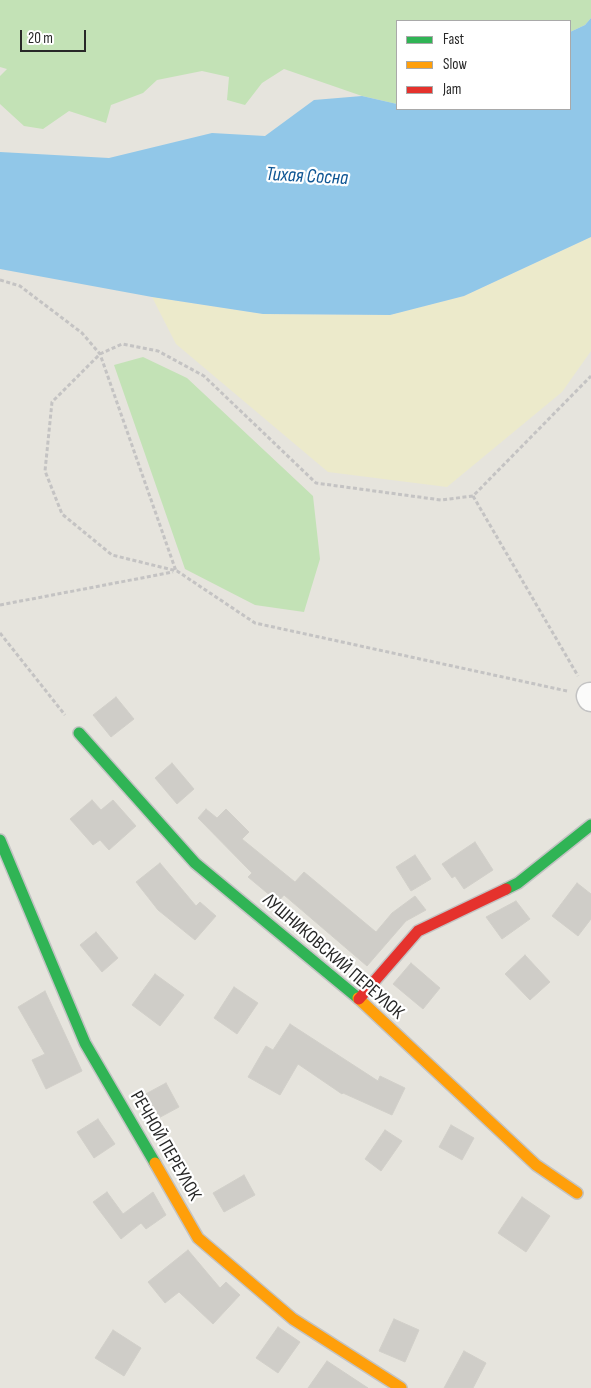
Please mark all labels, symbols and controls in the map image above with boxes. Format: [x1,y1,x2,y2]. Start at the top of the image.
scale bar [22,20,89,52]
legend [396,20,571,110]
text: 20 m [28,29,53,48]
text: Fast [443,30,464,49]
text: Slow [443,55,467,74]
text: Jam [443,80,461,99]
water label: Тихая Сосна [265,163,349,191]
street label: ЛУШНИКОВСКИЙ ПЕРЕУЛОК [258,889,408,1025]
street label: РЕЧНОЙ ПЕРЕУЛОК [124,1087,206,1205]

